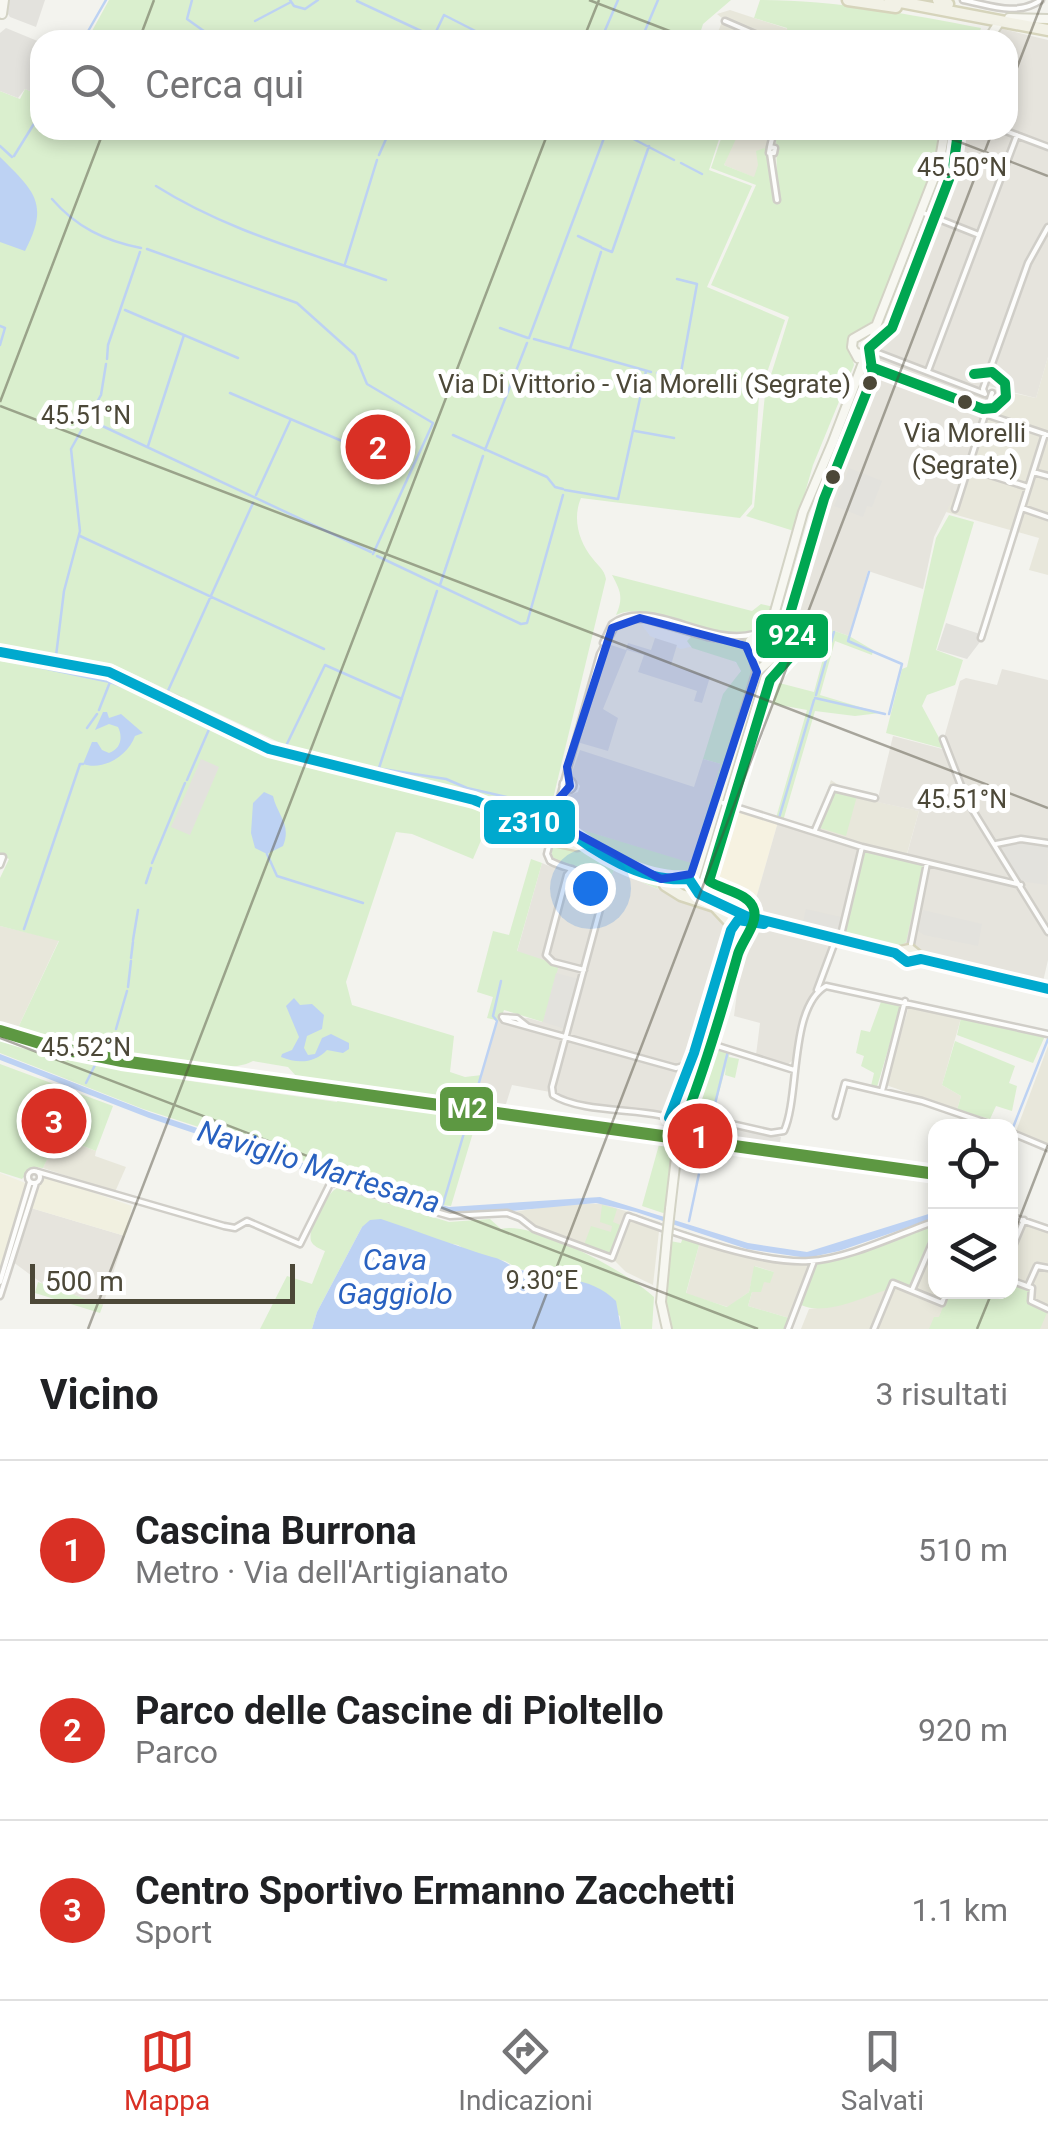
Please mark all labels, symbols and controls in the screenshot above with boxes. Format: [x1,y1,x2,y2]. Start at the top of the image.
search box [30,30,1018,140]
icon: search [65,58,120,113]
text: Cerca qui [145,63,304,107]
text: 45.50°N [917,153,1007,182]
place label: Via Di Vittorio - Via Morelli (Segrate) [438,369,851,399]
marker: Via Di Vittorio - Via Morelli (Segrate) [860,373,880,393]
marker: Via Morelli (Segrate) [955,392,975,412]
text: 45.51°N [41,401,131,430]
pin: 2 [346,410,410,484]
place label: Via Morelli (Segrate) [904,418,1026,480]
unlabelled marker [823,467,843,487]
line badge: 924 [754,612,830,660]
text: 924 [768,619,816,652]
text: 45.51°N [917,785,1007,814]
line badge: z310 [482,798,577,846]
text: z310 [498,806,560,839]
your location [565,863,616,914]
text: 45.52°N [41,1033,131,1062]
pin: 3 [22,1084,86,1158]
line badge: M2 [438,1085,495,1133]
text: M2 [447,1092,487,1125]
pin: 1 [668,1098,732,1174]
water label: Naviglio Martesana [194,1113,445,1220]
map controls [928,1119,1018,1299]
button: locate [928,1119,1018,1209]
button: layers [928,1209,1018,1299]
water label: Cava Gaggiolo [337,1242,453,1311]
scale bar [30,1259,295,1304]
text: 500 m [45,1265,124,1298]
text: 9.30°E [506,1266,578,1295]
text: Vicino [40,1370,159,1419]
text: 3 risultati [875,1375,1008,1413]
text: Cascina Burrona [135,1509,417,1553]
text: 1 [63,1531,82,1569]
text: 510 m [918,1531,1008,1569]
text: Metro · Via dell'Artigianato [135,1553,509,1591]
text: Parco delle Cascine di Pioltello [135,1689,664,1733]
text: 2 [63,1711,82,1749]
text: 920 m [918,1711,1008,1749]
text: Parco [135,1733,218,1771]
text: Centro Sportivo Ermanno Zacchetti [135,1869,735,1913]
text: 3 [63,1891,82,1929]
text: 1.1 km [911,1891,1008,1929]
text: Sport [135,1913,212,1951]
tab: Mappa [124,2024,210,2117]
tab: Indicazioni [458,2024,593,2117]
tab: Salvati [841,2024,924,2117]

